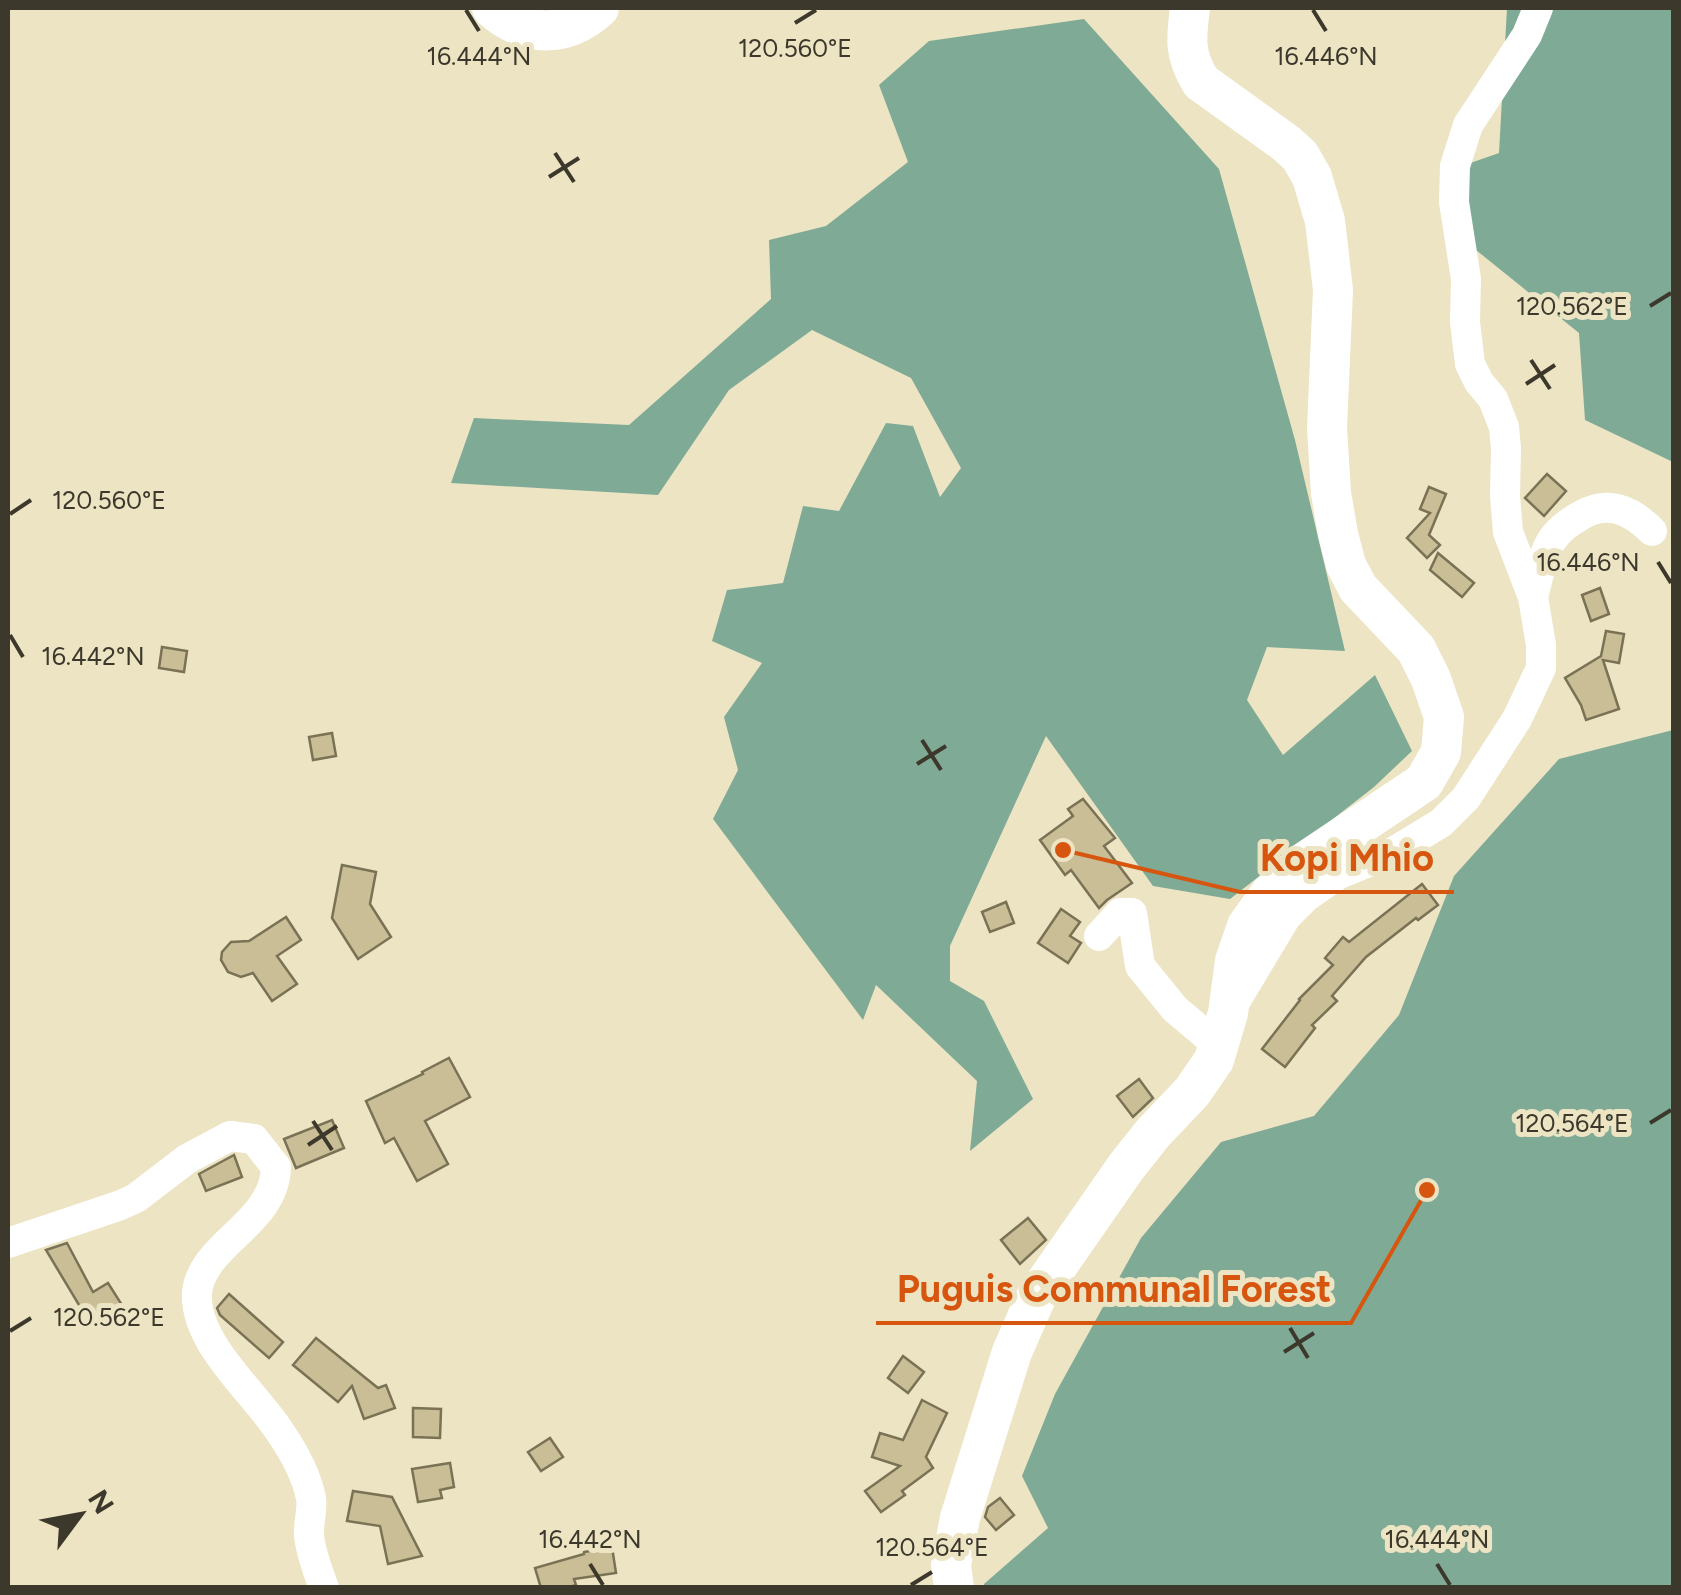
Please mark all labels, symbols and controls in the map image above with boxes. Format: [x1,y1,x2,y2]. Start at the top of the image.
text: 120.560°E [738,33,852,63]
text: 16.444°N [427,41,531,71]
text: 16.446°N [1274,41,1378,71]
text: 120.562°E [1516,291,1628,321]
text: 120.560°E [52,485,166,515]
text: 16.446°N [1536,547,1640,577]
text: 16.442°N [41,641,145,671]
callout: Kopi Mhio [1240,824,1454,892]
text: Kopi Mhio [1260,835,1434,881]
text: 120.564°E [1515,1108,1629,1138]
callout: Puguis Communal Forest [876,1255,1351,1323]
text: Puguis Communal Forest [897,1266,1331,1312]
text: 120.562°E [53,1302,165,1332]
north arrow [30,1465,130,1565]
text: N [81,1484,121,1520]
text: 16.442°N [538,1524,642,1554]
text: 16.444°N [1385,1524,1489,1554]
text: 120.564°E [875,1532,989,1562]

